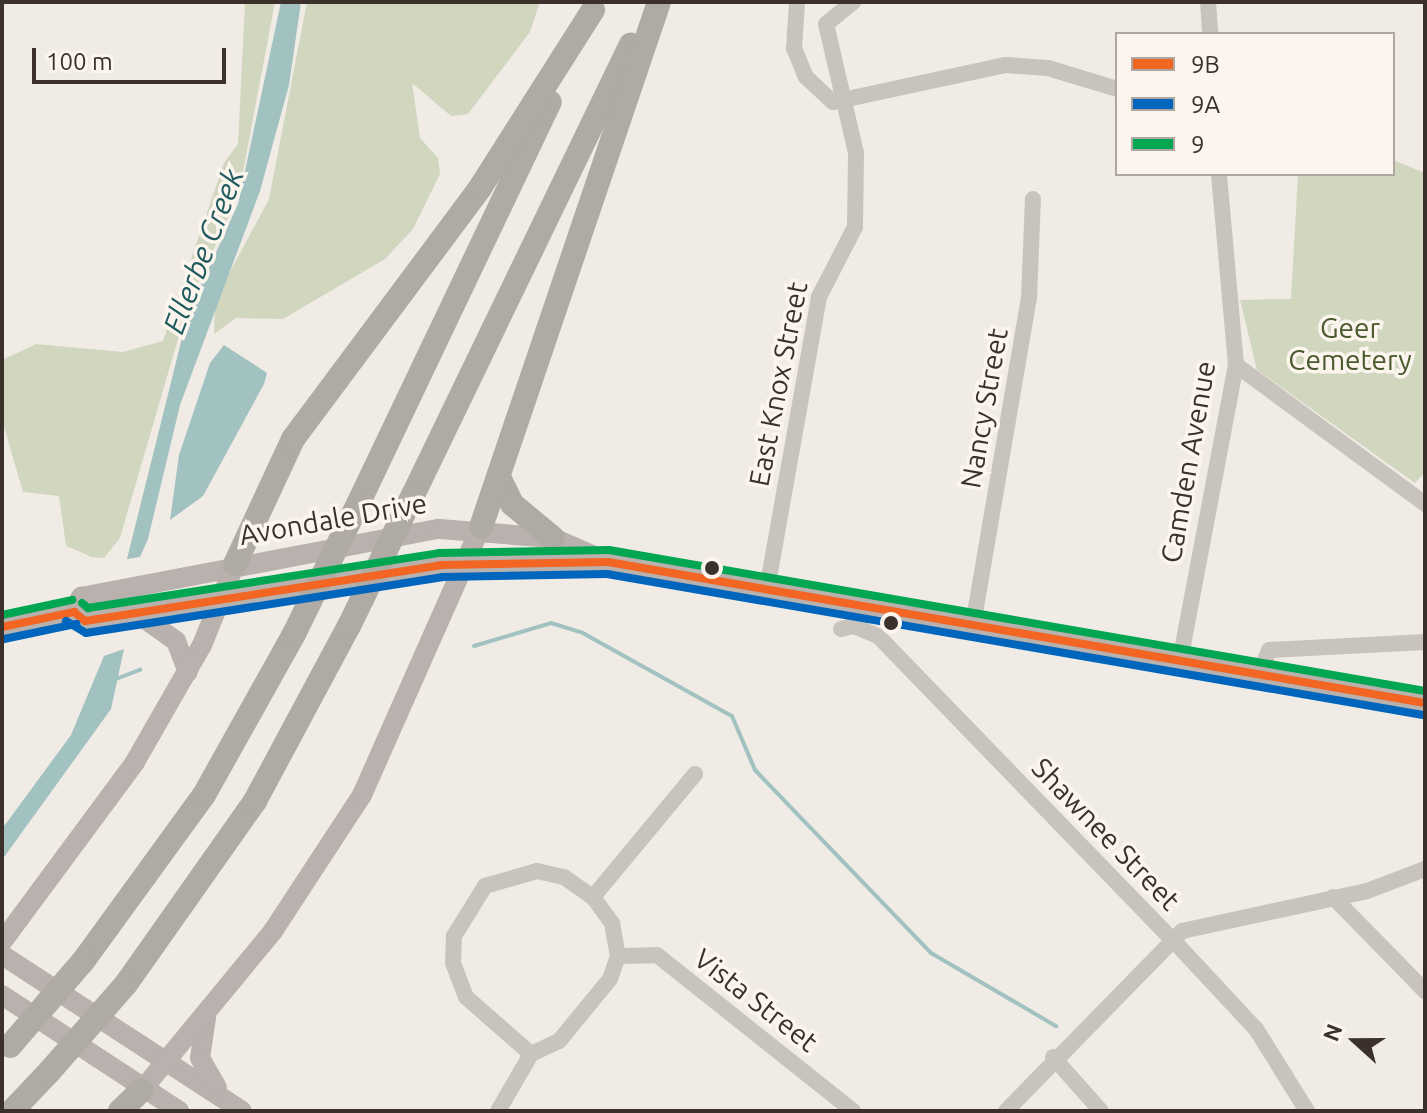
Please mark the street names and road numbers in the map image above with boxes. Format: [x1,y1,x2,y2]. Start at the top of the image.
street label: East Knox Street [742,279,814,489]
street label: Nancy Street [953,325,1015,491]
street label: Camden Avenue [1154,358,1222,566]
street label: Avondale Drive [237,486,429,552]
street label: Shawnee Street [1025,751,1187,917]
street label: Vista Street [688,941,824,1059]

